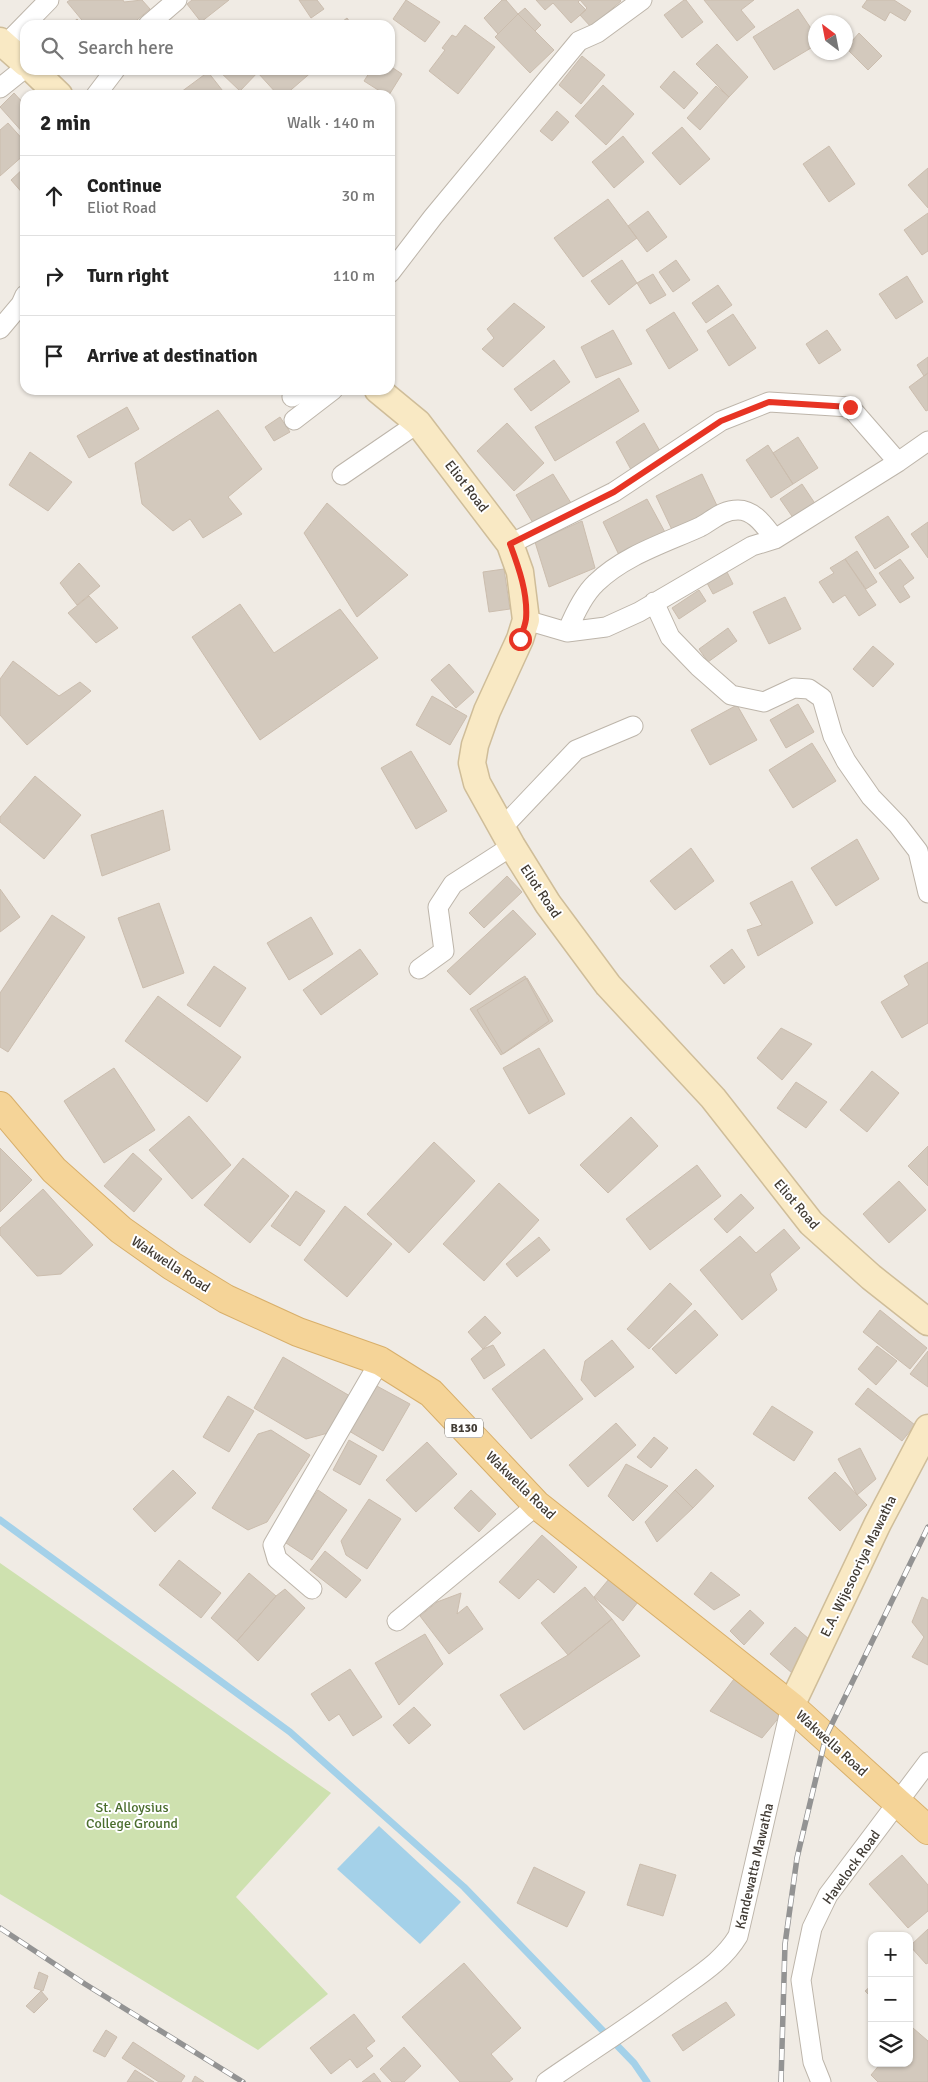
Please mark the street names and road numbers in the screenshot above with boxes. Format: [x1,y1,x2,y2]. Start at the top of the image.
street label: Eliot Road [441,457,492,516]
street label: Eliot Road [517,861,565,921]
street label: Eliot Road [770,1176,823,1233]
street label: Wakwella Road [128,1233,213,1296]
road number: B130 [445,1419,483,1438]
street label: Wakwella Road [482,1448,559,1523]
street label: E.A. Wijesooriya Mawatha [817,1493,900,1640]
street label: Wakwella Road [792,1707,871,1780]
street label: Kandewatta Mawatha [732,1801,777,1931]
street label: Havelock Road [819,1827,884,1908]

